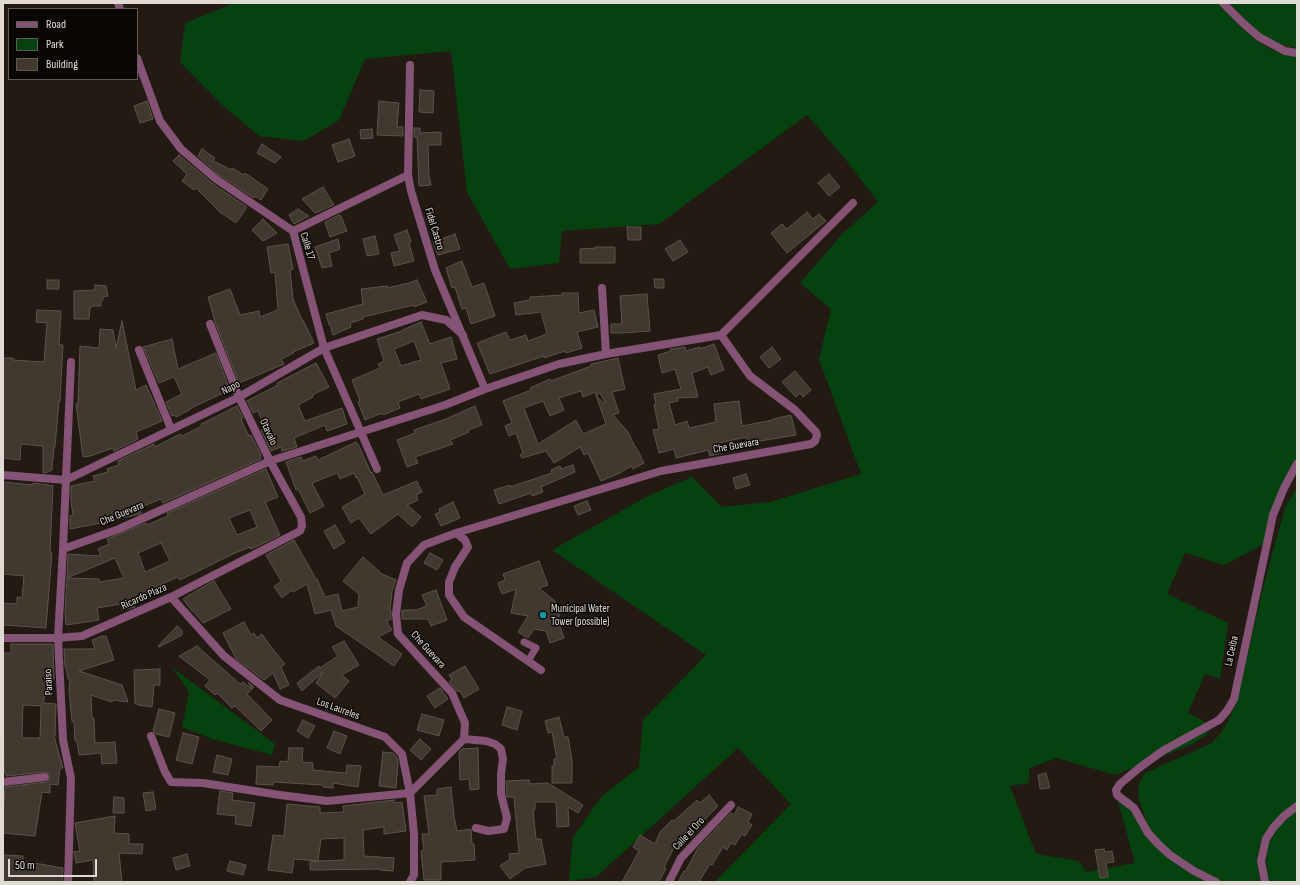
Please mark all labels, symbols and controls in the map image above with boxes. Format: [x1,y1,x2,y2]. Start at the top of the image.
legend [8,8,138,80]
text: Road [46,17,66,32]
text: Park [46,37,64,52]
text: Building [46,57,78,72]
street label: Fidel Castro [421,206,447,252]
street label: Calle 17 [297,231,317,261]
street label: Napo [220,378,242,398]
street label: Otavalo [256,417,280,447]
street label: Che Guevara [712,435,760,457]
street label: Che Guevara [98,499,146,529]
street label: Ricardo Plaza [119,581,169,613]
place label: Municipal Water Tower (possible) [551,602,610,628]
marker: Municipal Water Tower (possible) [538,610,548,620]
street label: Che Guevara [408,628,448,672]
street label: La Ceiba [1222,635,1242,667]
street label: Paraiso [42,668,56,696]
street label: Los Laureles [315,695,361,723]
street label: Calle el Oro [670,815,708,853]
scale bar [10,851,99,877]
text: 50 m [15,858,35,873]

